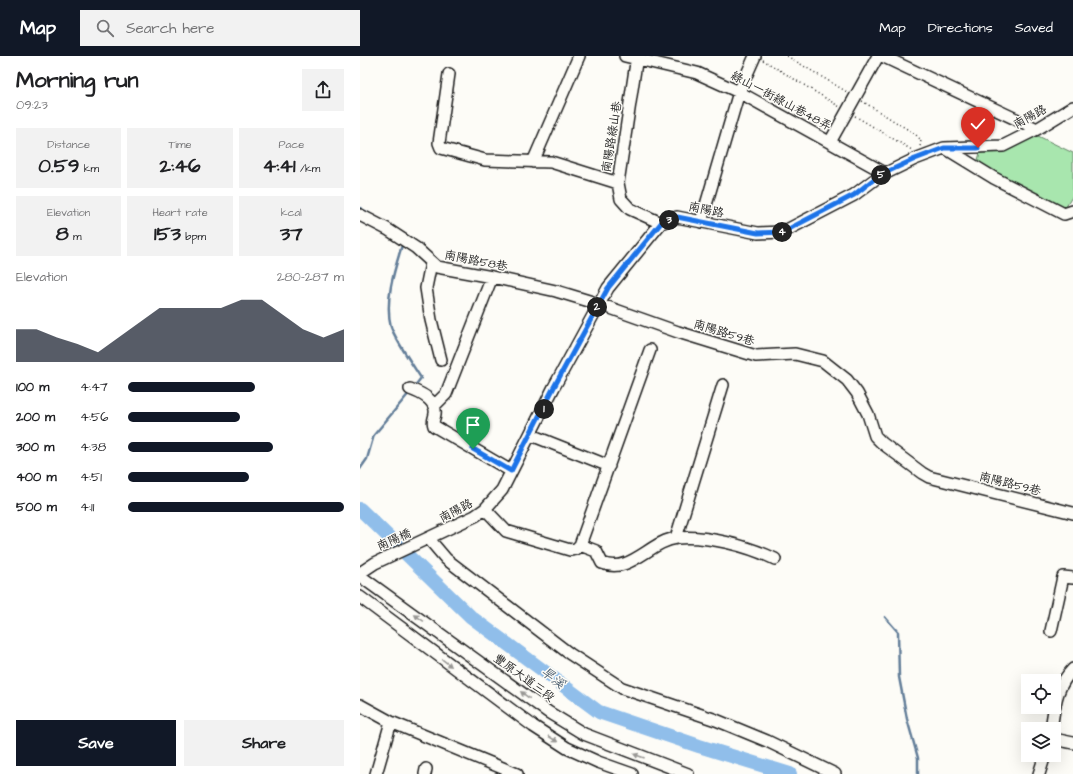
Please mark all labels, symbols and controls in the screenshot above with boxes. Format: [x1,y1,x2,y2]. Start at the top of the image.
search box [80,10,360,46]
text: Map [20,15,56,42]
icon: search [94,17,116,39]
text: Search here [126,18,215,39]
text: Map [879,18,906,38]
text: Directions [928,18,993,38]
text: Saved [1015,18,1053,38]
text: Morning run [16,65,139,96]
street label: 綠山一街綠山巷48弄 [728,67,834,135]
button: share [302,69,344,111]
text: 09:23 [16,96,48,114]
street label: 南陽路綠山巷 [598,100,626,174]
street label: 南陽路 [1010,101,1050,133]
pin [961,107,995,148]
icon: check [967,113,989,135]
text: Distance [47,137,90,152]
text: Time [168,137,192,152]
text: Pace [279,137,304,152]
text: 0.59 [38,152,79,180]
text: 2:46 [160,152,200,180]
text: 4:41 [262,152,296,180]
text: km [79,161,99,176]
text: /km [296,161,320,176]
pin: 5 [871,165,891,185]
text: 5 [877,167,885,182]
street label: 南陽路 [687,198,725,222]
text: Elevation [47,205,90,220]
text: Heart rate [152,205,208,220]
text: kcal [281,205,302,220]
pin: 3 [659,210,679,230]
text: 3 [666,212,672,227]
text: 8 [56,220,69,248]
text: 153 [154,220,181,248]
text: 37 [280,220,303,248]
pin: 4 [772,222,792,242]
text: 4 [778,224,786,239]
text: m [69,229,82,244]
text: bpm [181,229,206,244]
street label: 南陽路58巷 [443,247,509,275]
text: Elevation [16,268,67,286]
text: 280–287 m [277,268,344,286]
pin: 2 [587,297,607,317]
text: 2 [594,299,600,314]
street label: 南陽路59巷 [691,316,757,350]
text: 100 m [16,378,49,396]
text: 4:47 [80,378,108,396]
pin: 1 [534,399,554,419]
text: 1 [543,401,545,416]
text: 200 m [16,408,55,426]
text: 4:56 [80,408,108,426]
pin [456,408,490,449]
icon: arrive [462,414,484,436]
text: 300 m [16,438,54,456]
text: 4:38 [80,438,106,456]
text: 400 m [16,468,57,486]
text: 4:51 [80,468,102,486]
street label: 南陽路59巷 [977,468,1043,500]
street label: 南陽路 [436,495,476,527]
text: 500 m [16,498,57,516]
text: 4:11 [80,498,94,516]
street label: 南陽橋 [374,525,414,555]
one-way arrow [414,614,425,622]
street label: 豐原大道三段 [490,650,558,706]
one-way arrow [442,658,453,667]
water label: 旱溪 [537,663,570,694]
map controls [1021,674,1061,762]
button: locate [1021,674,1061,714]
one-way arrow [519,690,530,699]
button: Save [16,720,176,766]
button: Share [184,720,344,766]
button: layers [1021,722,1061,762]
one-way arrow [547,735,559,742]
one-way arrow [632,752,644,758]

